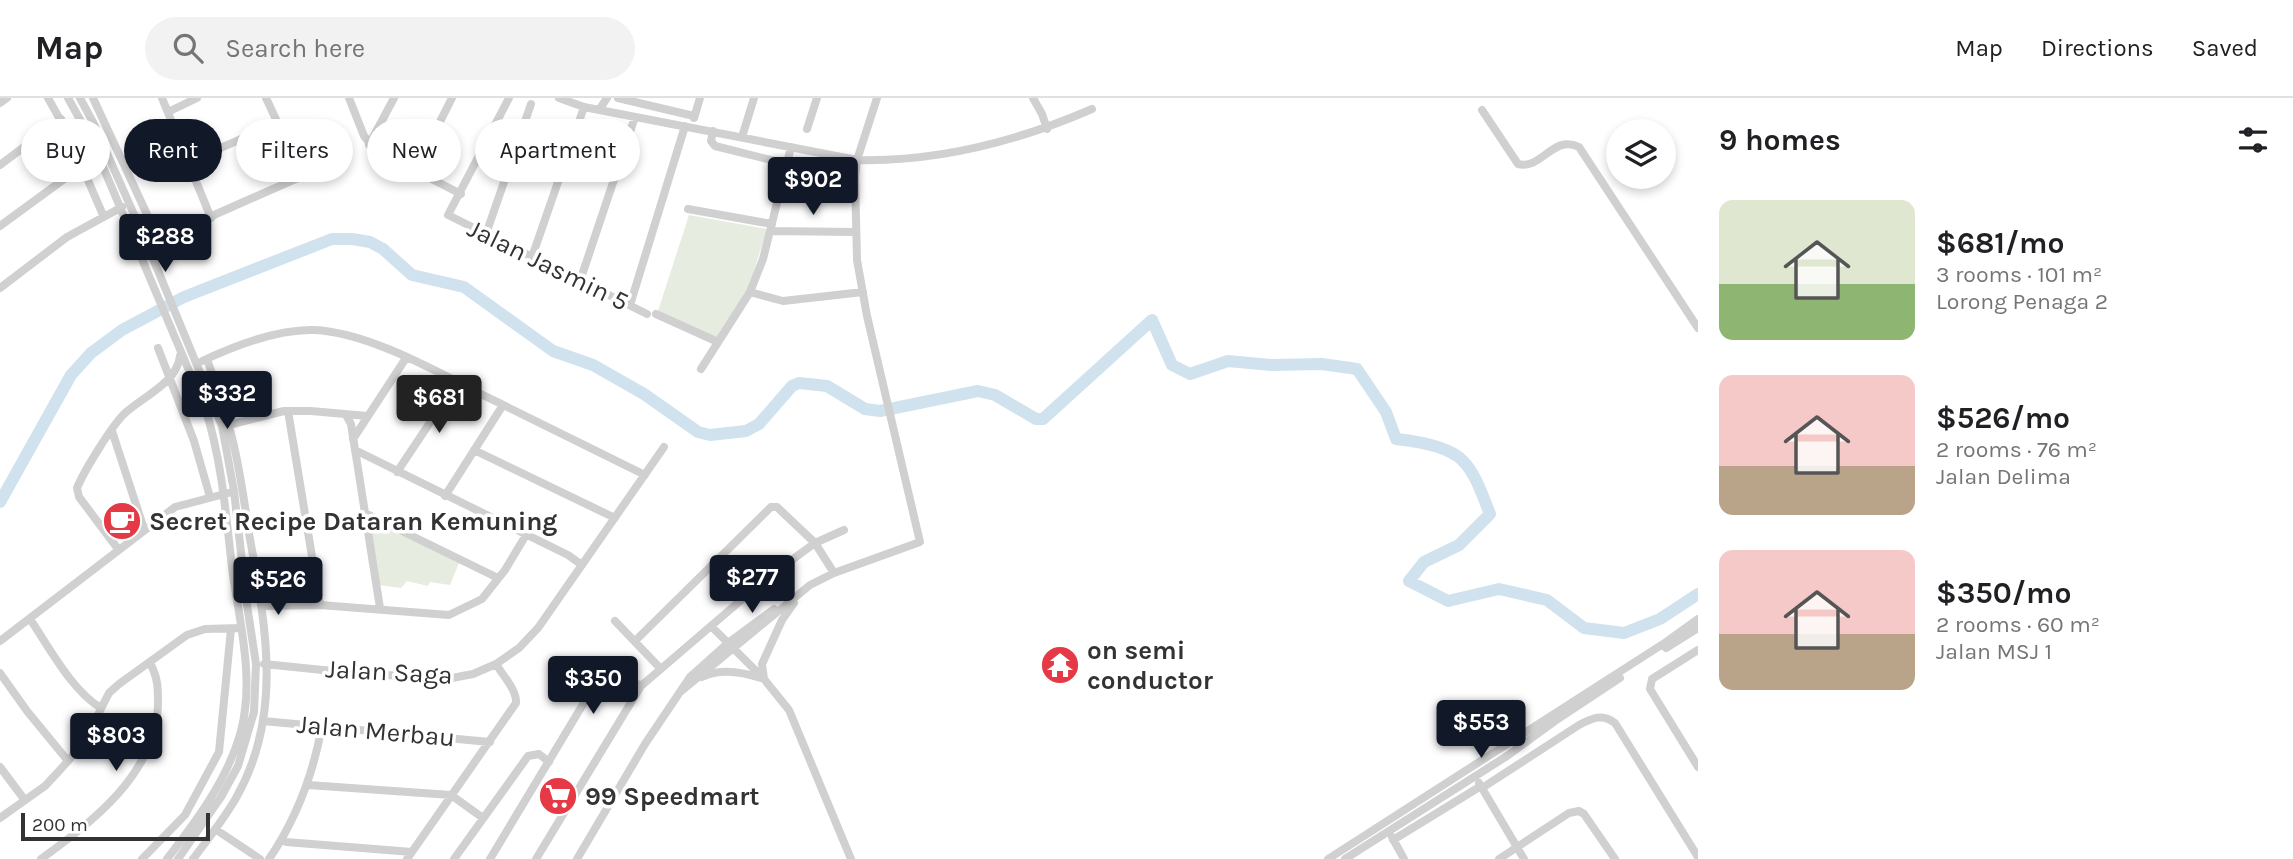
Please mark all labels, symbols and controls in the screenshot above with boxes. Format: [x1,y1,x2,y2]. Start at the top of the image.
search box [145,17,635,80]
text: Map [35,29,103,67]
icon: search [169,29,207,67]
text: Search here [225,33,365,64]
text: Map [1955,34,2003,62]
text: Directions [2041,34,2154,62]
text: Saved [2192,34,2258,62]
chip: Buy [21,119,110,182]
chip: Rent [124,119,222,182]
chip: Filters [236,119,353,182]
chip: New [367,119,461,182]
chip: Apartment [475,119,640,182]
map controls [1606,119,1676,189]
button: layers [1606,119,1676,189]
icon: filters [2234,121,2272,159]
text: 9 homes [1719,122,1841,158]
pin: $902 [772,158,854,217]
text: $902 [784,166,842,193]
street label: Jalan Jasmin 5 [462,213,634,317]
pin: $288 [124,214,206,274]
text: $288 [135,223,195,250]
text: $681/mo [1936,225,2065,261]
icon: home [1775,228,1859,312]
text: 3 rooms · 101 m² [1936,261,2102,288]
text: Lorong Penaga 2 [1936,288,2108,315]
pin: $332 [186,372,268,431]
pin: $681 [398,376,480,435]
text: $332 [198,380,256,407]
text: $681 [413,384,465,411]
text: $526/mo [1936,400,2070,436]
icon: home [1775,403,1859,487]
text: 2 rooms · 76 m² [1936,436,2097,463]
text: Jalan Delima [1936,463,2071,490]
cafe icon: Secret Recipe Dataran Kemuning [101,500,143,542]
place label: Secret Recipe Dataran Kemuning [149,506,558,537]
pin: $277 [711,556,793,615]
pin: $526 [237,558,319,617]
text: $277 [726,564,778,591]
text: $526 [249,566,307,593]
text: $350/mo [1936,575,2071,611]
icon: home [1775,578,1859,662]
text: 2 rooms · 60 m² [1936,611,2100,638]
place label: on semi conductor [1087,635,1214,696]
text: Jalan MSJ 1 [1936,638,2052,665]
temple icon: on semi conductor [1039,644,1081,686]
street label: Jalan Saga [325,653,453,691]
pin: $350 [552,656,634,716]
text: $350 [564,665,622,692]
pin: $553 [1440,700,1522,760]
street label: Jalan Merbau [296,709,456,753]
text: $553 [1453,709,1509,736]
pin: $803 [75,714,157,773]
text: $803 [86,722,146,749]
supermarket icon: 99 Speedmart [537,775,579,817]
place label: 99 Speedmart [585,781,760,812]
scale bar [21,810,210,842]
text: 200 m [32,814,88,836]

